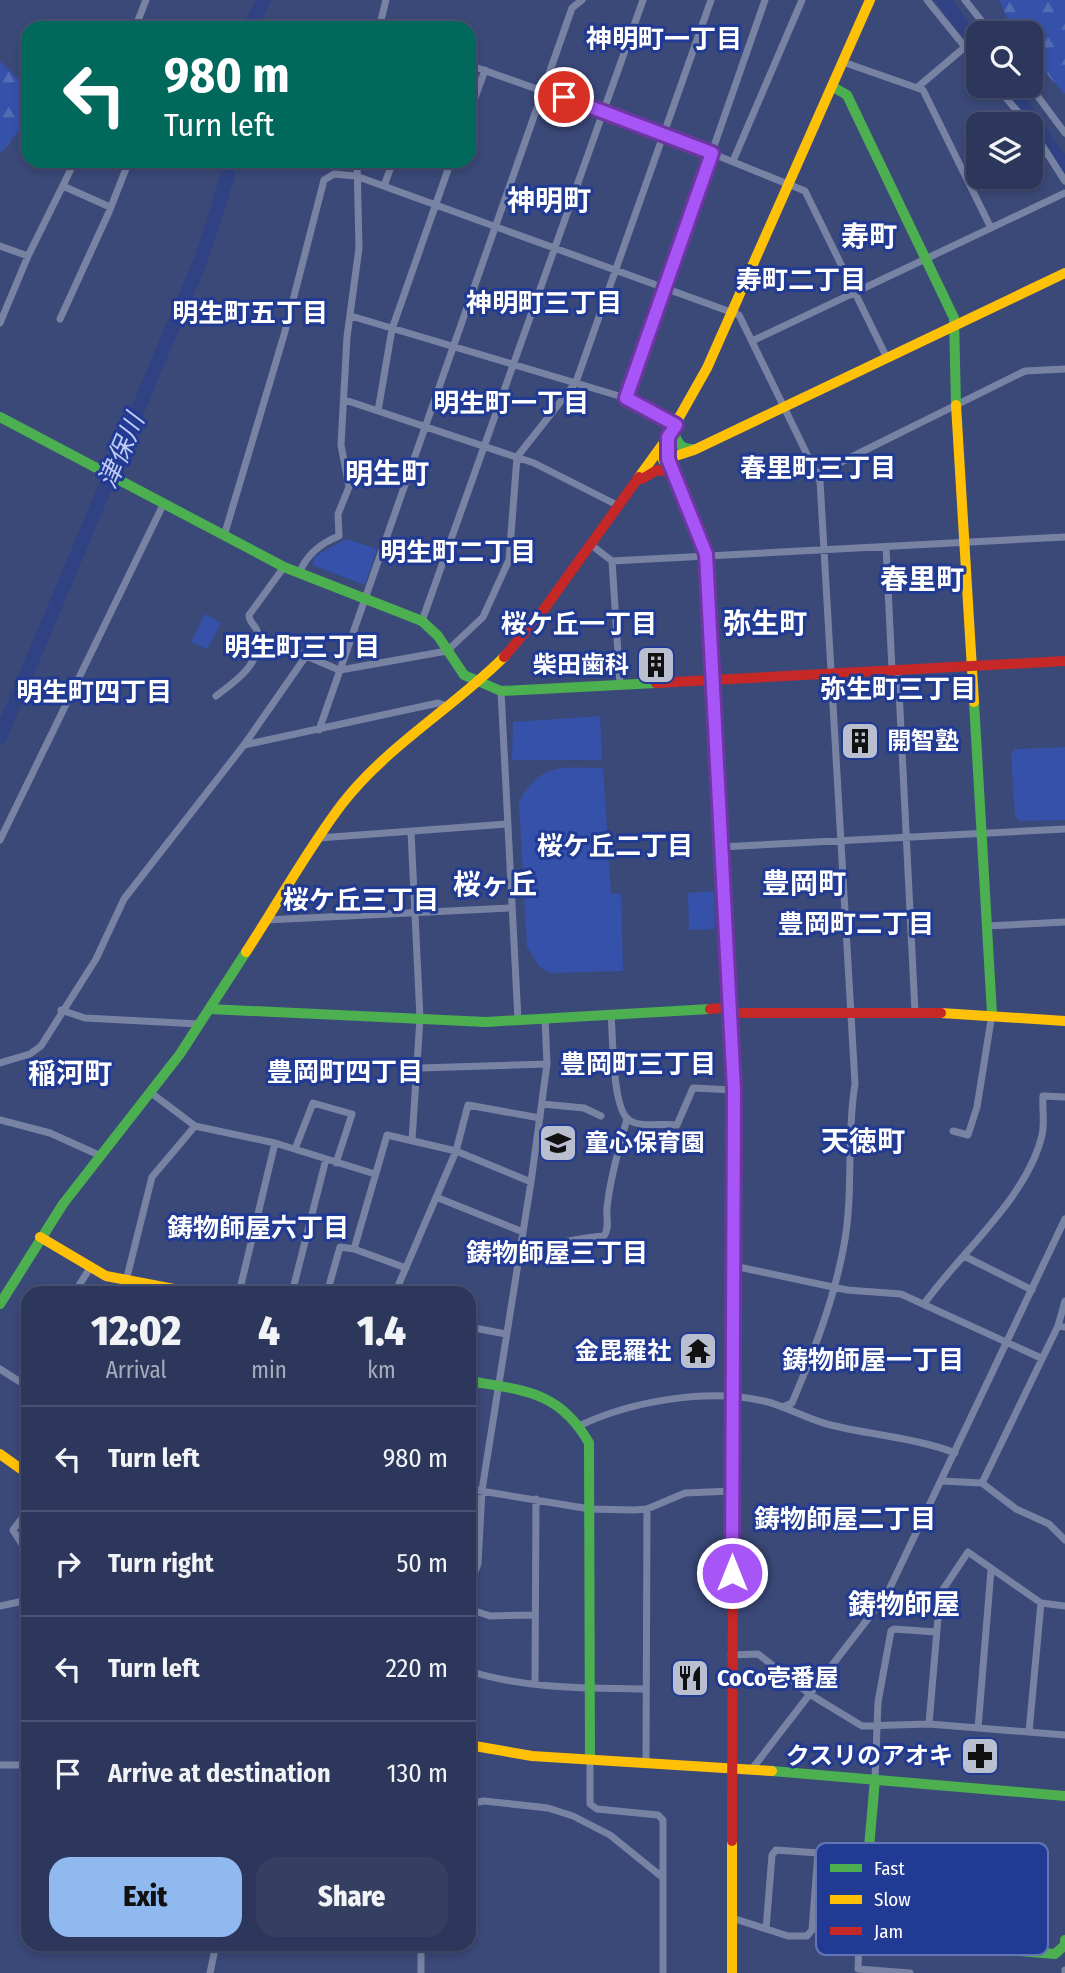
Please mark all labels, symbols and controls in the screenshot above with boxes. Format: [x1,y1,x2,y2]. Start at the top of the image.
map controls [966,21,1043,189]
button: search [966,21,1043,98]
district label: 神明町一丁目 [586,24,742,55]
text: 980 m [164,46,290,105]
icon: left [49,49,140,140]
pin [534,67,594,127]
icon: arrive [545,78,583,116]
text: Turn left [164,106,274,144]
button: layers [966,112,1043,189]
district label: 神明町 [507,184,591,217]
district label: 寿町 [841,220,897,253]
district label: 寿町二丁目 [736,265,866,296]
district label: 神明町三丁目 [466,288,622,319]
district label: 明生町五丁目 [172,298,328,329]
district label: 明生町一丁目 [433,388,589,419]
water label: 津保川 [92,406,152,493]
district label: 春里町三丁目 [740,453,896,484]
district label: 明生町 [345,457,429,490]
district label: 明生町二丁目 [380,537,536,568]
district label: 春里町 [880,563,964,596]
district label: 弥生町 [723,607,807,640]
district label: 桜ケ丘一丁目 [501,609,657,640]
district label: 明生町三丁目 [224,632,380,663]
building icon: 柴田歯科 [635,644,677,686]
place label: 柴田歯科 [533,651,629,679]
district label: 弥生町三丁目 [820,674,976,705]
district label: 明生町四丁目 [16,677,172,708]
building icon: 開智塾 [839,720,881,762]
place label: 開智塾 [887,727,959,755]
district label: 桜ケ丘二丁目 [537,831,693,862]
district label: 豊岡町 [762,867,846,900]
district label: 桜ヶ丘 [453,868,537,901]
district label: 桜ケ丘三丁目 [283,885,439,916]
district label: 豊岡町二丁目 [778,909,934,940]
district label: 豊岡町三丁目 [560,1049,716,1080]
district label: 稲河町 [28,1057,112,1090]
district label: 豊岡町四丁目 [267,1057,423,1088]
school or university icon: 童心保育園 [537,1122,579,1164]
district label: 天徳町 [821,1125,905,1158]
place label: 童心保育園 [585,1129,705,1157]
district label: 鋳物師屋六丁目 [167,1213,349,1244]
district label: 鋳物師屋三丁目 [466,1238,648,1269]
text: 12:02 [91,1306,181,1356]
text: 4 [258,1306,280,1356]
text: 1.4 [357,1306,406,1356]
temple icon: 金毘羅社 [677,1330,719,1372]
place label: 金毘羅社 [575,1337,671,1365]
district label: 鋳物師屋一丁目 [782,1345,964,1376]
text: Arrival [106,1356,167,1384]
text: min [251,1356,287,1384]
text: km [367,1356,396,1384]
icon: left [49,1440,87,1478]
text: Turn left [108,1443,200,1474]
text: 980 m [383,1443,448,1474]
district label: 鋳物師屋二丁目 [754,1504,936,1535]
position arrow [695,1536,769,1610]
icon: right [49,1545,87,1583]
text: Turn right [108,1548,214,1579]
text: 50 m [396,1548,448,1579]
district label: 鋳物師屋 [848,1588,960,1621]
icon: left [49,1650,87,1688]
text: Turn left [108,1653,200,1684]
text: 220 m [385,1653,448,1684]
restaurant icon: CoCo壱番屋 [669,1657,711,1699]
place label: CoCo壱番屋 [717,1664,839,1692]
pharmacy icon: クスリのアオキ [959,1735,1001,1777]
place label: クスリのアオキ [786,1742,953,1770]
icon: arrive [49,1755,87,1793]
text: Arrive at destination [108,1758,331,1789]
text: 130 m [386,1758,448,1789]
legend [816,1843,1048,1955]
button: Exit [49,1857,242,1937]
button: Share [256,1857,448,1937]
text: Fast [874,1857,905,1880]
text: Slow [874,1888,911,1911]
text: Jam [874,1920,903,1943]

